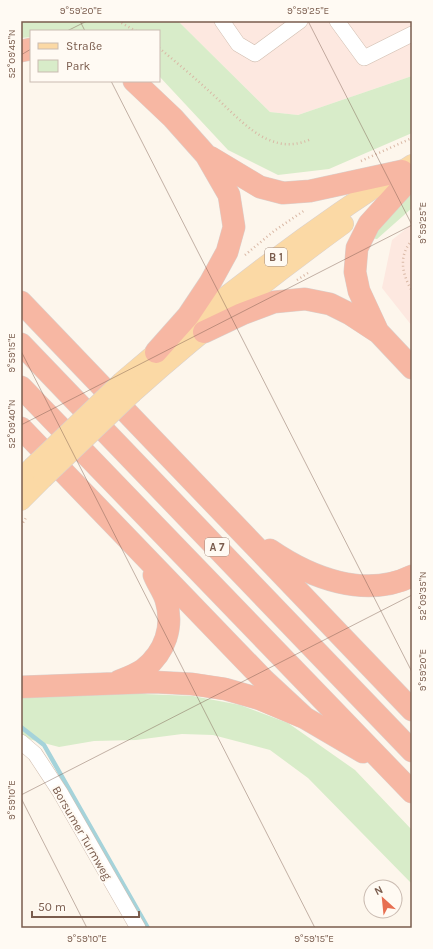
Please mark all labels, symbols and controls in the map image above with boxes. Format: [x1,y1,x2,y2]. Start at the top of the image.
text: 9°59'20"E [60,5,102,17]
text: 9°59'25"E [287,5,329,17]
text: 52°09'45"N [6,29,18,79]
legend [30,30,160,82]
text: Straße [66,39,102,53]
text: Park [66,59,91,73]
text: 9°59'25"E [417,202,429,244]
road number: B 1 [265,248,287,266]
text: 9°59'15"E [6,333,18,373]
text: 52°09'40"N [6,399,18,449]
road number: A 7 [205,538,229,556]
text: 52°09'35"N [417,571,429,621]
text: 9°59'20"E [417,649,429,691]
text: 9°59'10"E [6,780,18,820]
street label: Borsumer Turmweg [49,784,115,883]
north arrow [363,879,403,919]
text: N [372,883,385,898]
scale bar [32,893,139,919]
text: 50 m [38,900,66,914]
text: 9°59'10"E [67,933,107,945]
text: 9°59'15"E [294,933,334,945]

